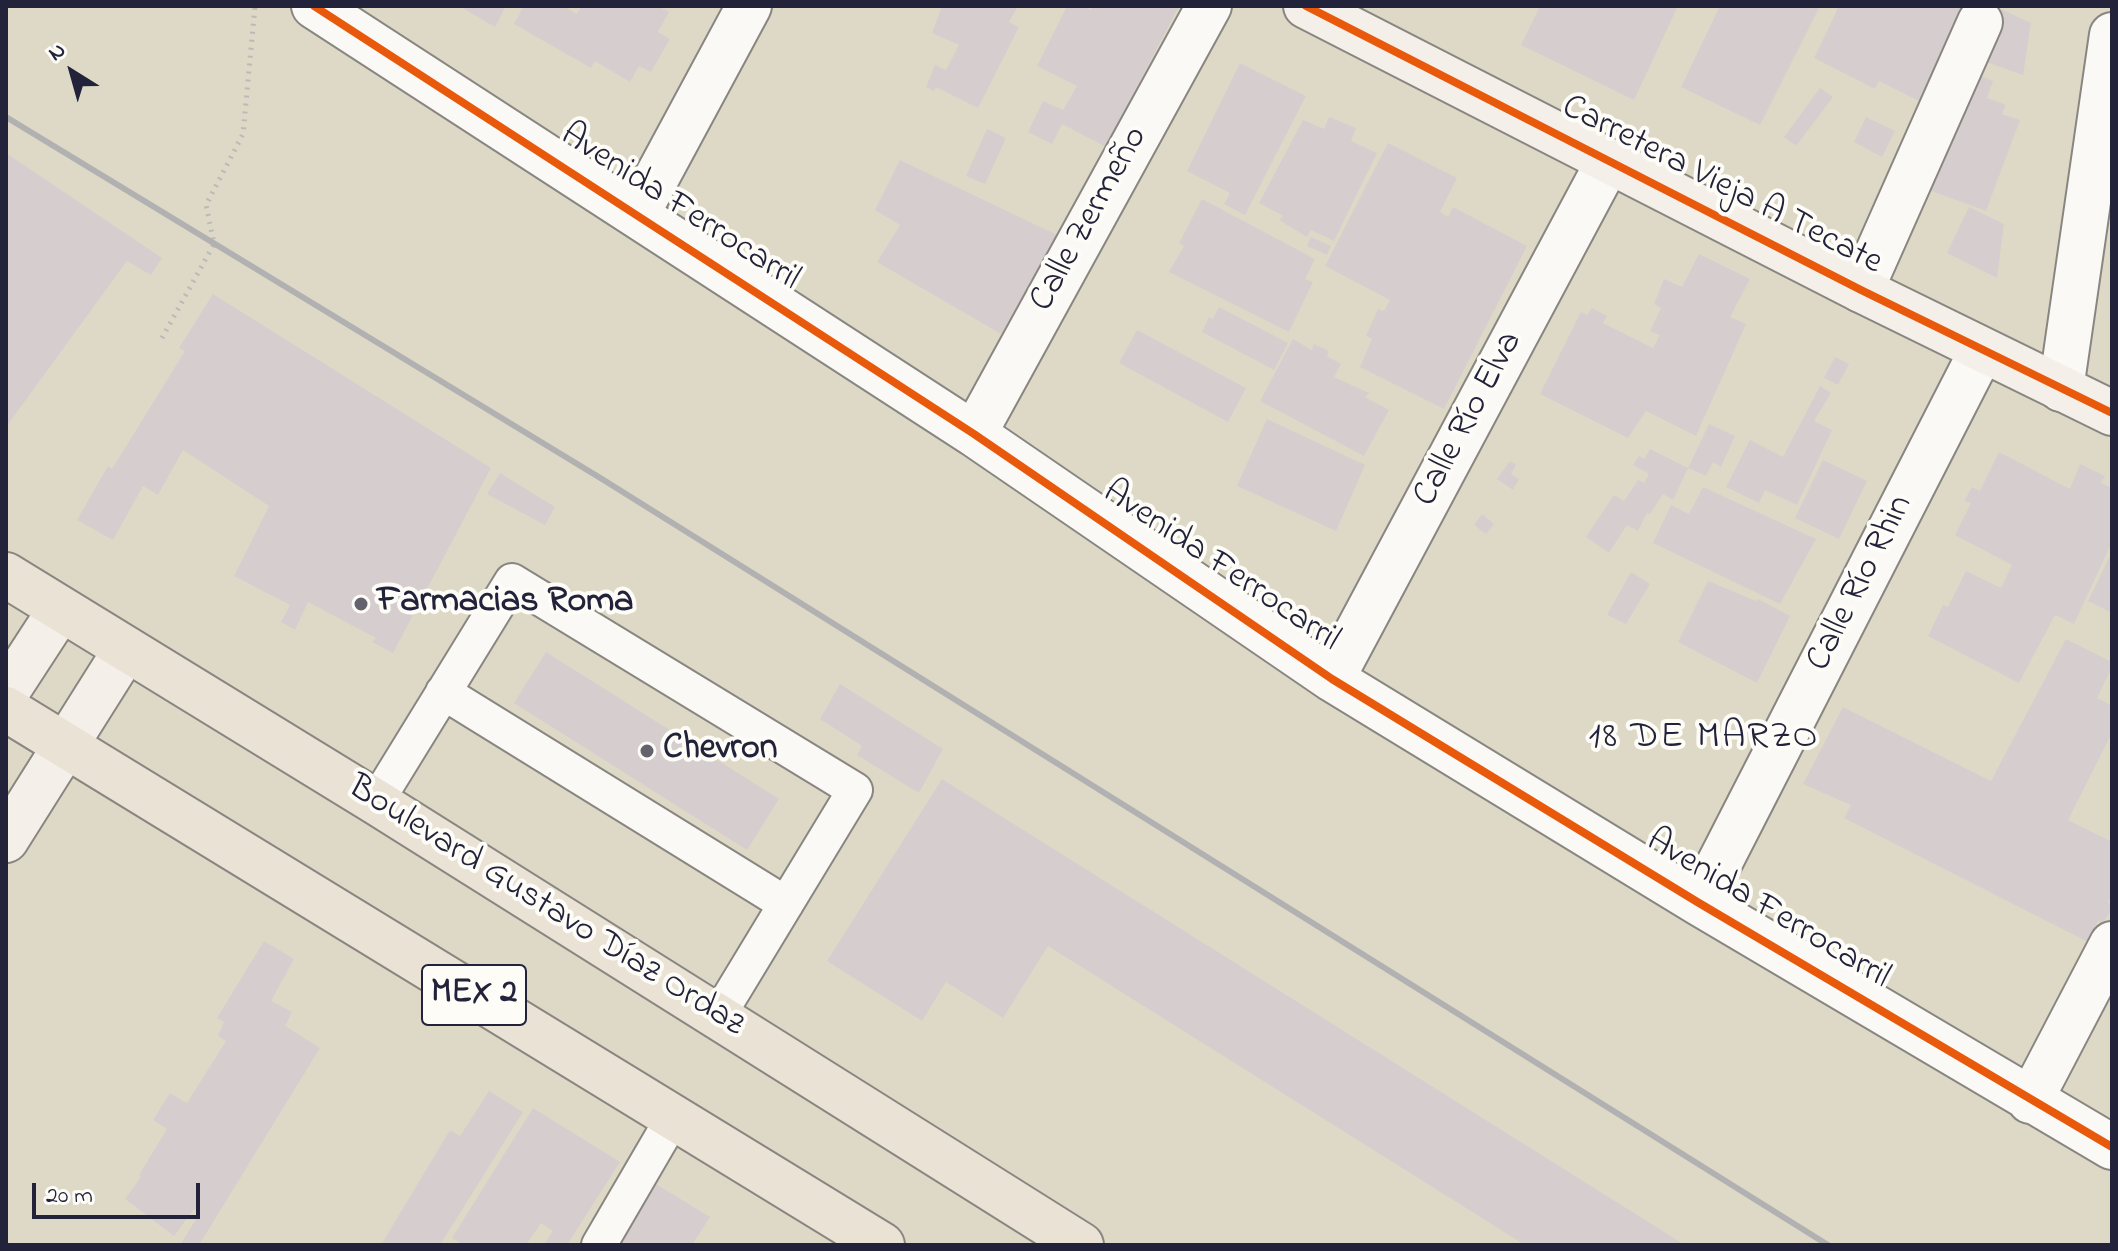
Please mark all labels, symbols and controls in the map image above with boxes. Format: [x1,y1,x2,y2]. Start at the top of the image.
north arrow [32,32,112,112]
text: N [42,36,73,70]
street label: Carretera Vieja A Tecate [1553,87,1889,287]
street label: Avenida Ferrocarril [551,115,807,303]
street label: Calle Zermeño [1022,120,1160,320]
street label: Calle Río Elva [1406,325,1534,515]
street label: Avenida Ferrocarril [1093,473,1347,663]
street label: Calle Río Rhin [1799,489,1925,679]
place label: Farmacias Roma [377,582,634,626]
marker: Farmacias Roma [352,595,370,613]
district label: 18 DE MARZO [1589,717,1819,763]
place label: Chevron [663,729,778,773]
marker: Chevron [638,742,656,760]
street label: Boulevard Gustavo Díaz Ordaz [339,768,751,1048]
street label: Avenida Ferrocarril [1637,821,1897,1001]
road number: MEX 2 [422,965,526,1025]
scale bar [36,1167,204,1217]
text: 20 m [46,1179,93,1214]

